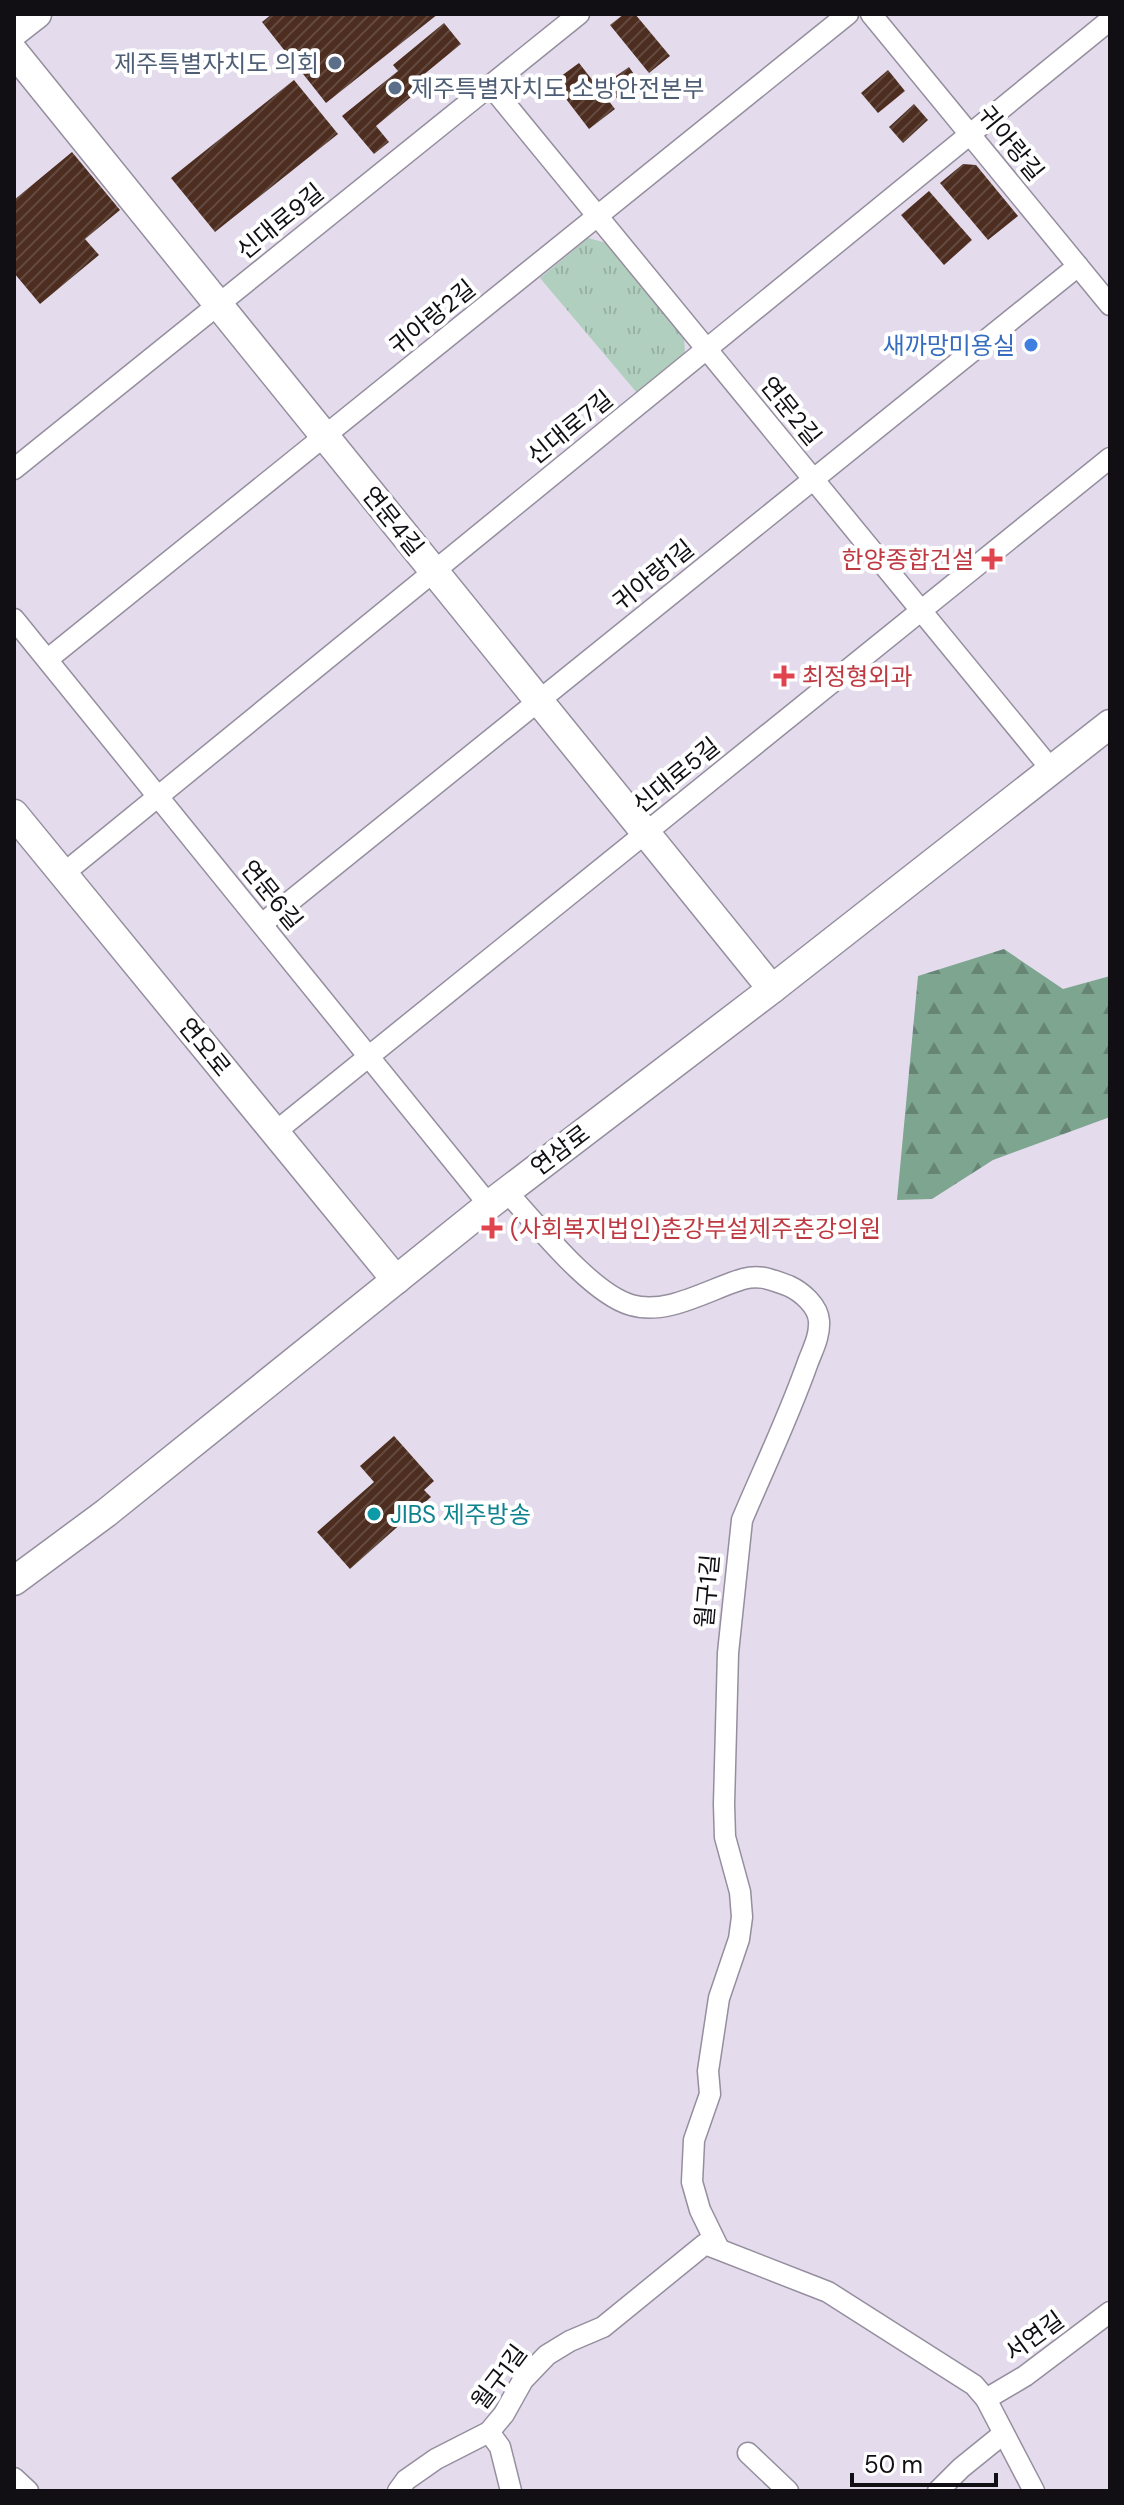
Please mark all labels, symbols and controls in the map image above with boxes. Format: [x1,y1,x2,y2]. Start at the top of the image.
place label: 제주특별자치도 의회 [114,48,319,79]
marker: 제주특별자치도 의회 [326,54,344,72]
place label: 제주특별자치도 소방안전본부 [411,73,704,104]
marker: 제주특별자치도 소방안전본부 [386,79,404,97]
street label: 귀아랑길 [971,99,1051,187]
street label: 신대로9길 [230,176,330,266]
street label: 귀아랑2길 [383,273,481,361]
place label: 새까망미용실 [883,330,1015,361]
marker: 새까망미용실 [1022,336,1040,354]
street label: 연문2길 [754,370,828,452]
street label: 신대로7길 [521,383,619,471]
street label: 연문4길 [356,480,430,562]
street label: 귀아랑1길 [606,533,700,617]
place label: 한양종합건설 [842,544,974,575]
marker: 한양종합건설 [981,548,1003,570]
place label: 최정형외과 [802,661,912,692]
marker: 최정형외과 [773,665,795,687]
street label: 신대로5길 [626,731,726,819]
street label: 연문6길 [234,854,310,936]
street label: 연오로 [172,1012,238,1082]
street label: 연삼로 [524,1118,596,1182]
place label: (사회복지법인)춘강부설제주춘강의원 [510,1213,881,1244]
marker: (사회복지법인)춘강부설제주춘강의원 [481,1217,503,1239]
place label: JIBS 제주방송 [390,1499,531,1530]
marker: JIBS 제주방송 [365,1505,383,1523]
street label: 월구1길 [688,1553,726,1629]
street label: 서연길 [998,2304,1070,2368]
street label: 월구1길 [464,2338,534,2416]
scale bar [852,2437,996,2487]
text: 50 m [864,2449,923,2480]

